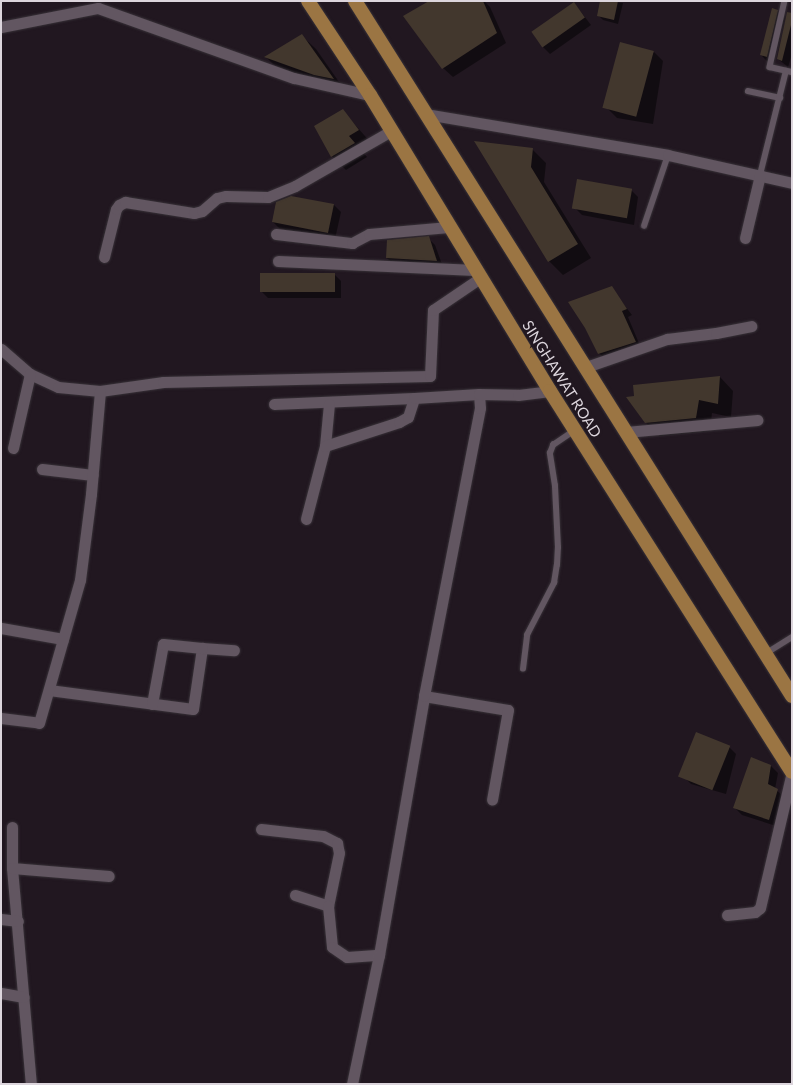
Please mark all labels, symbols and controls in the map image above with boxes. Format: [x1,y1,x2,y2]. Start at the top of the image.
street label: SINGHAWAT ROAD [519,317,605,441]

